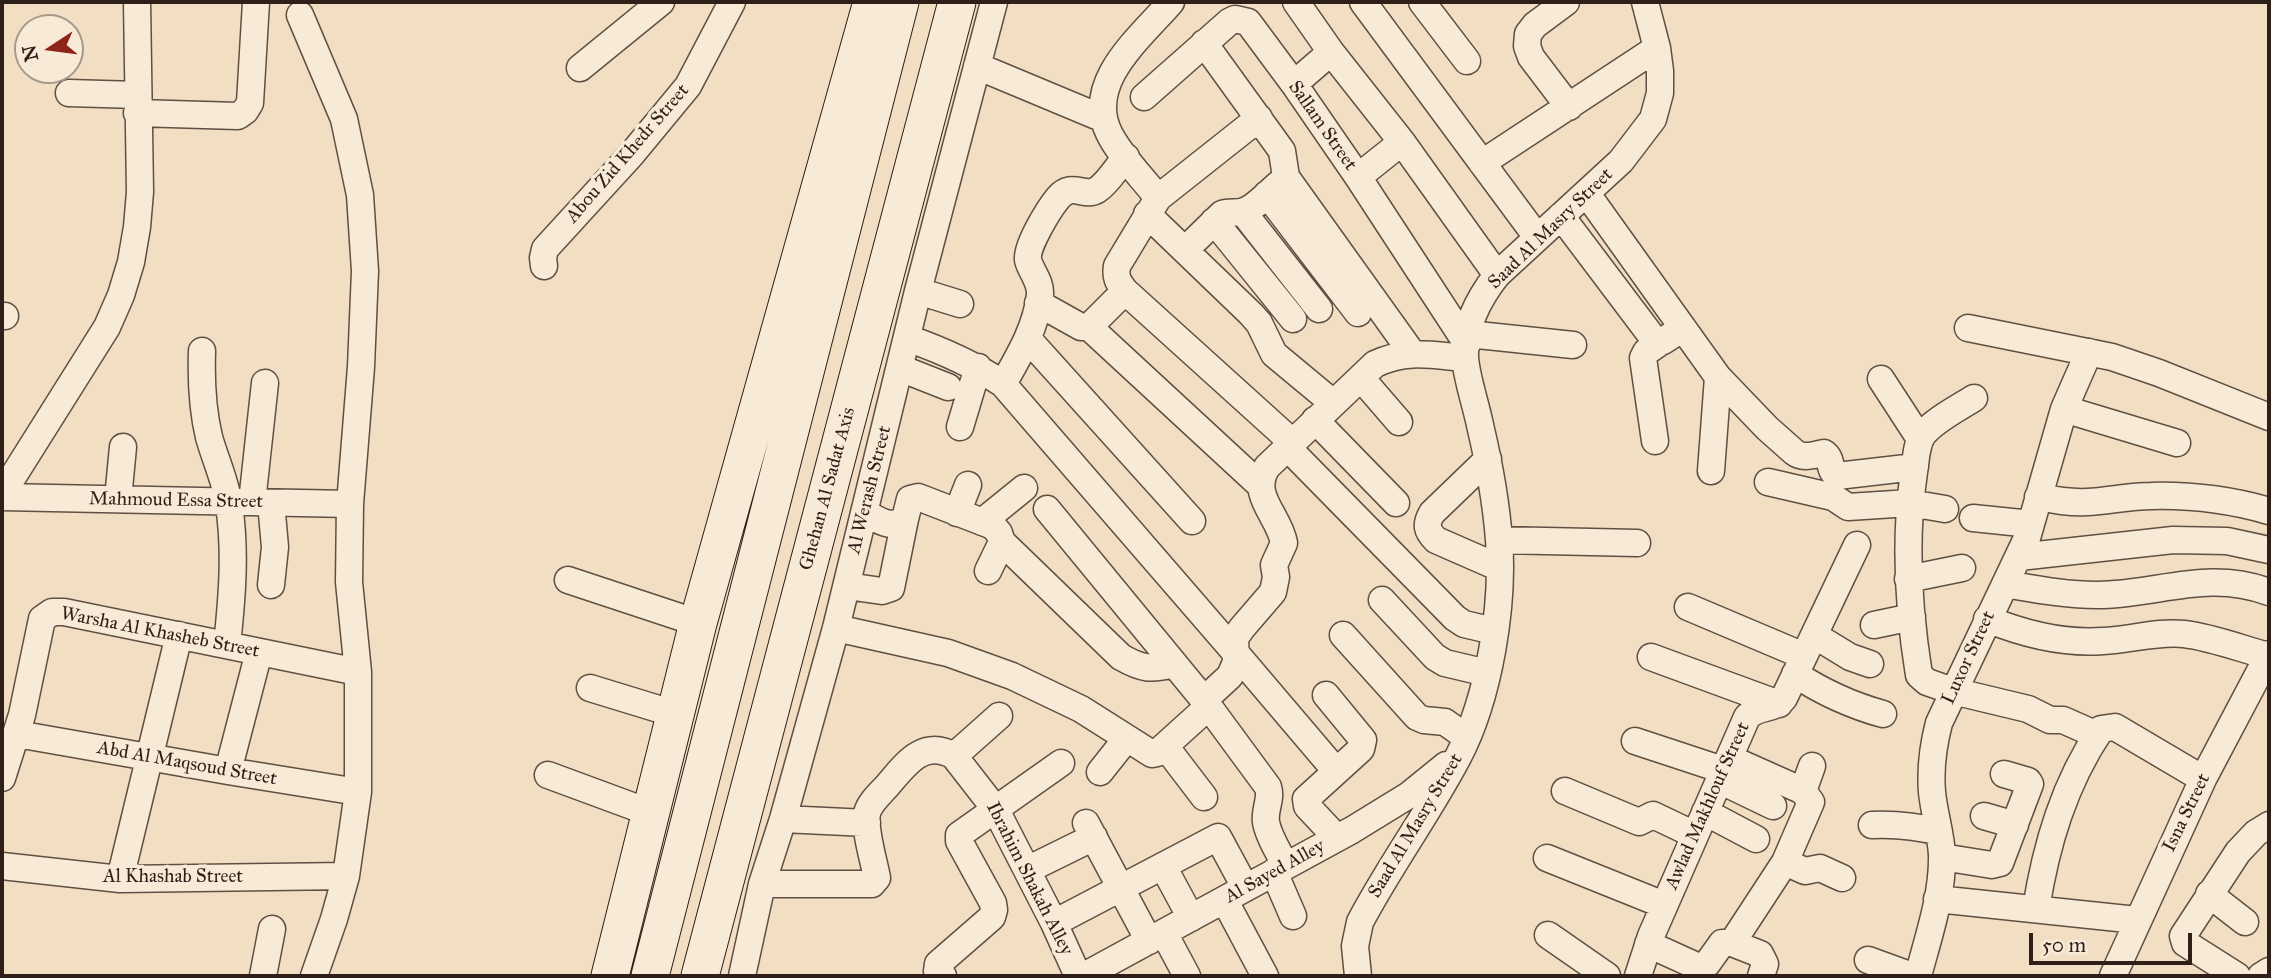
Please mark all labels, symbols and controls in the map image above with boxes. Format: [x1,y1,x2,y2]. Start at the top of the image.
north arrow [14,14,84,84]
text: N [17,43,43,64]
street label: Sallam Street [1283,77,1361,175]
street label: Abou Zid Khedr Street [562,80,694,228]
street label: Saad Al Masry Street [1484,164,1618,294]
street label: Ghehan Al Sadat Axis [795,405,861,573]
street label: Al Werash Street [843,424,897,556]
street label: Mahmoud Essa Street [89,488,263,514]
street label: Warsha Al Khasheb Street [59,603,261,663]
street label: Luxor Street [1937,608,2001,708]
street label: Awlad Makhlouf Street [1661,719,1755,893]
street label: Abd Al Maqsoud Street [95,737,279,791]
street label: Saad Al Masry Street [1364,750,1468,902]
street label: Isna Street [2158,770,2216,856]
street label: Ibrahim Shakah Alley [980,799,1078,959]
street label: Al Sayed Alley [1221,835,1329,909]
street label: Al Khashab Street [103,866,243,888]
scale bar [2033,918,2196,962]
text: 50 m [2042,932,2086,958]

